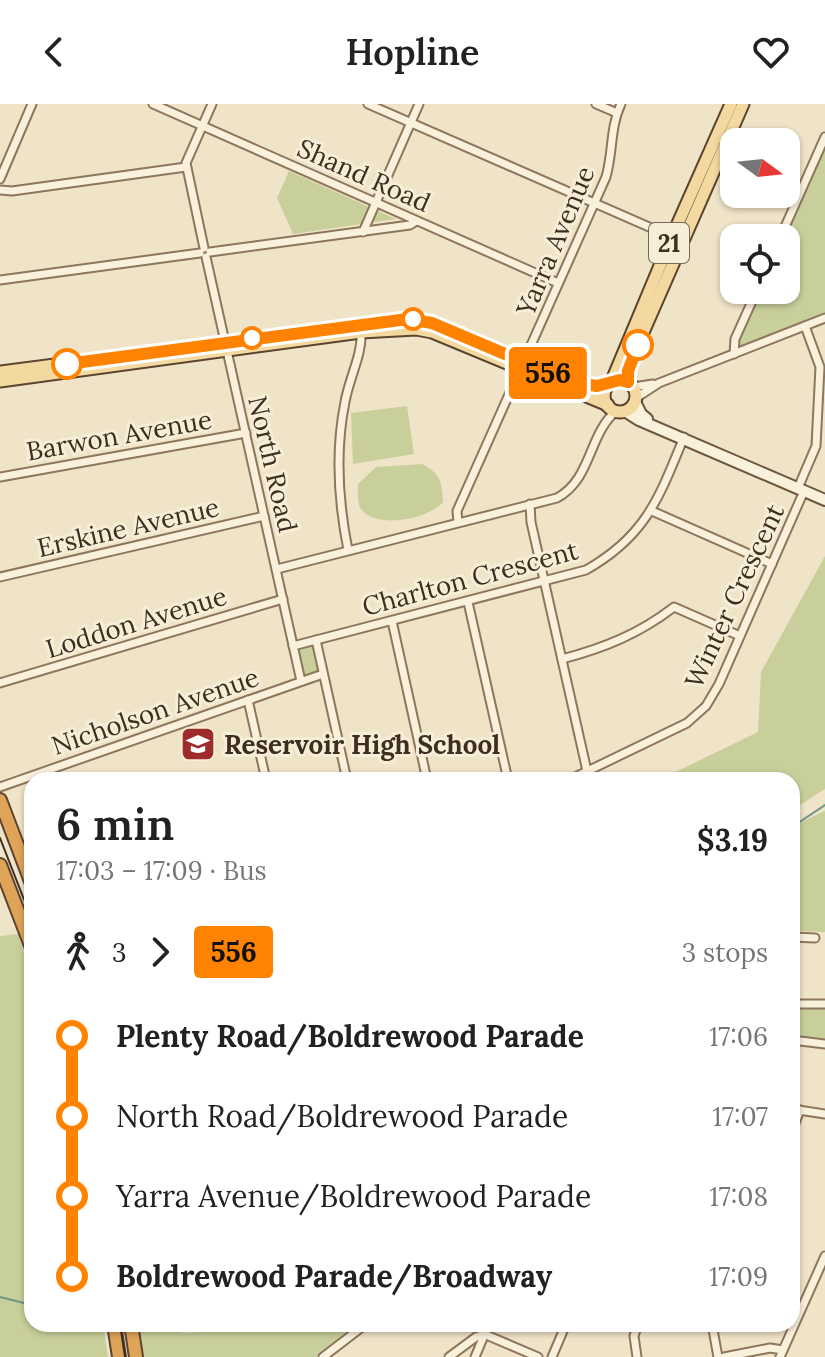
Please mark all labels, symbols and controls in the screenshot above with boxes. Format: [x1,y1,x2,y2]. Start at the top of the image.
text: Hopline [346,29,479,75]
icon: back [32,30,76,74]
icon: heart [749,30,793,74]
north arrow [720,128,800,208]
map controls [720,128,800,304]
street label: Shand Road [292,131,436,219]
street label: Yarra Avenue [508,161,601,322]
road number: 21 [649,223,689,263]
button: locate [720,224,800,304]
unlabelled marker [402,308,424,330]
unlabelled marker [241,327,263,349]
unlabelled marker [623,330,653,360]
line badge: 556 [502,347,594,399]
unlabelled marker [52,349,82,379]
text: 556 [525,355,571,391]
street label: North Road [241,393,305,535]
street label: Barwon Avenue [24,402,214,468]
street label: Erskine Avenue [34,490,222,564]
street label: Winter Crescent [677,499,791,693]
street label: Charlton Crescent [358,533,582,623]
street label: Loddon Avenue [42,579,230,665]
street label: Nicholson Avenue [47,660,263,762]
school or university icon: Reservoir High School [179,725,217,763]
place label: Reservoir High School [224,728,500,761]
text: 6 min [56,796,174,852]
text: $3.19 [697,821,768,859]
text: 17:03 – 17:09 · Bus [56,854,266,887]
icon: walk [56,930,100,974]
icon: forward [138,930,182,974]
text: 556 [210,934,257,970]
text: 3 [112,936,126,969]
text: 3 stops [682,936,768,969]
text: Plenty Road/Boldrewood Parade [116,1017,584,1055]
text: 17:06 [709,1020,768,1053]
text: North Road/Boldrewood Parade [116,1097,568,1135]
text: 17:07 [712,1100,768,1133]
text: Yarra Avenue/Boldrewood Parade [116,1177,591,1215]
text: 17:08 [709,1180,768,1213]
text: Boldrewood Parade/Broadway [116,1257,552,1295]
text: 17:09 [709,1260,768,1293]

